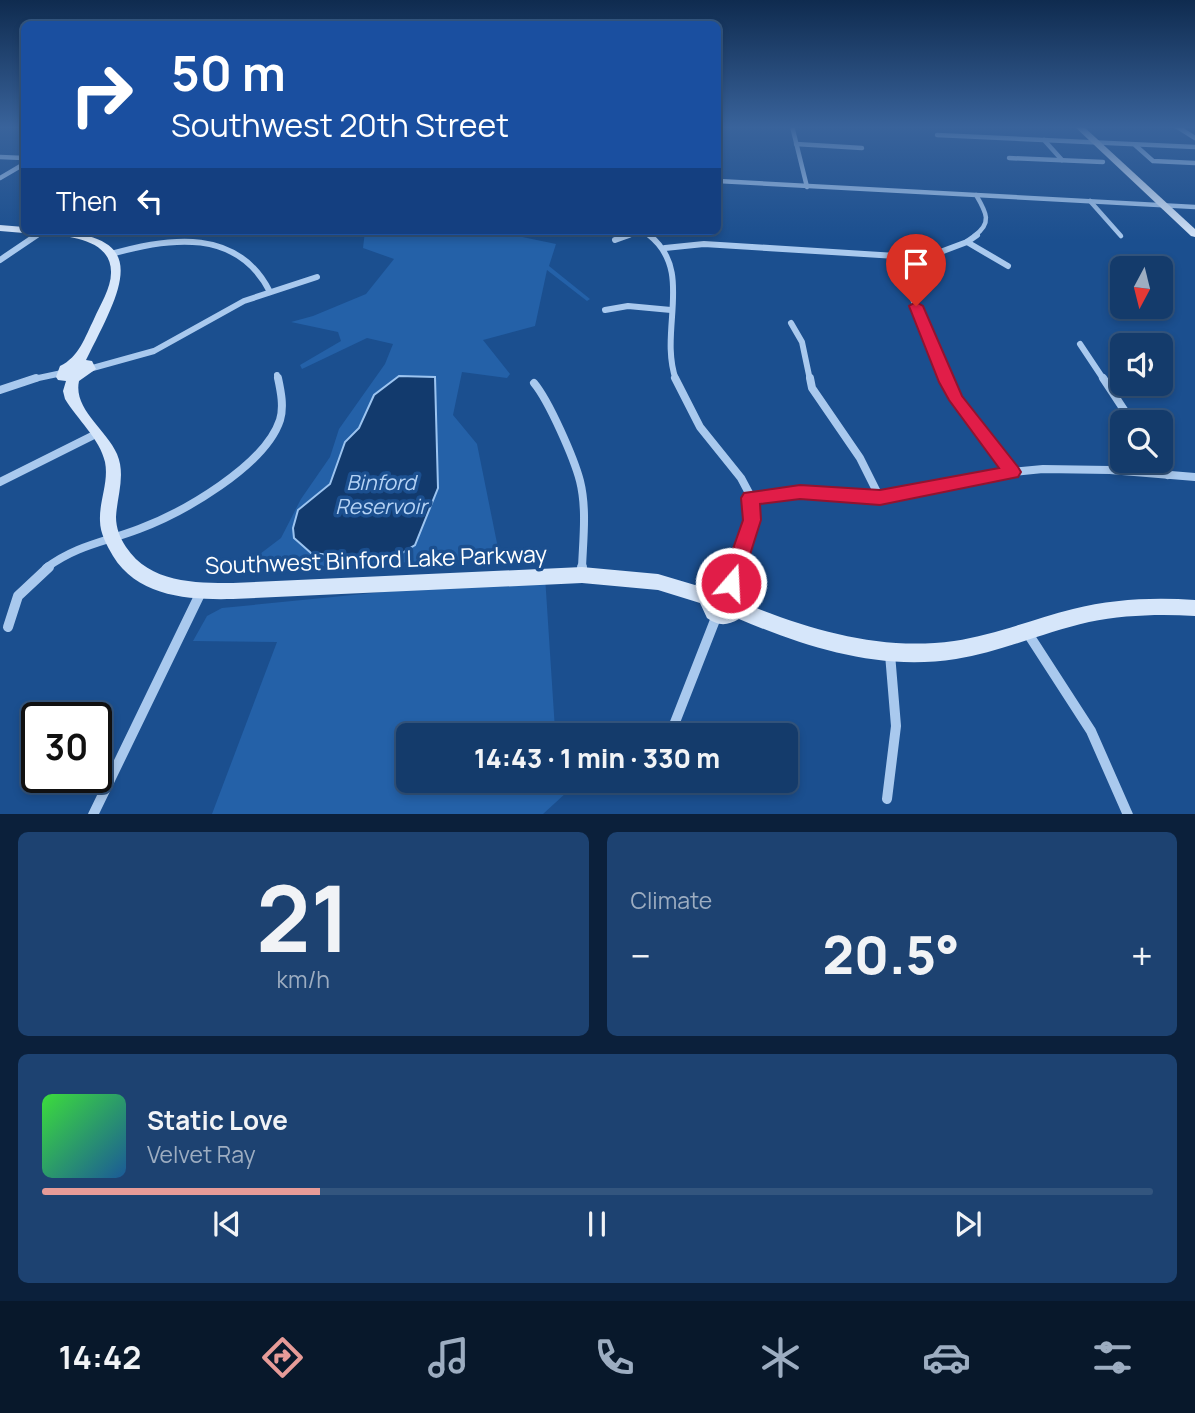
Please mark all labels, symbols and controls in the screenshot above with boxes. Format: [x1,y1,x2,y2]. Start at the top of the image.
text: 50 m [171,39,286,106]
icon: right [56,49,147,140]
text: Southwest 20th Street [171,103,509,147]
icon: left [131,182,169,220]
text: Then [56,183,117,219]
pin [886,234,946,306]
icon: arrive [897,245,935,283]
north arrow [1110,256,1172,318]
map controls [1110,256,1173,473]
button: sound [1110,333,1173,396]
button: search [1110,410,1173,473]
water label: Binford Reservoir [335,468,429,520]
street label: Southwest Binford Lake Parkway [204,537,548,581]
position arrow [694,546,768,620]
speed limit sign: 30 [21,702,112,793]
text: 14:43 · 1 min · 330 m [474,740,720,776]
text: 21 [256,855,350,979]
text: Climate [631,884,712,916]
text: 20.5° [822,919,960,990]
text: − [631,929,651,981]
text: + [1131,929,1153,981]
text: km/h [277,963,330,995]
text: Static Love [147,1102,288,1138]
text: Velvet Ray [147,1138,256,1170]
icon: previous [208,1205,246,1243]
icon: pause [578,1205,616,1243]
icon: next [949,1205,987,1243]
icon: directions [258,1333,307,1382]
icon: music [424,1333,473,1382]
icon: phone [590,1333,639,1382]
icon: climate [756,1333,805,1382]
icon: car [922,1333,971,1382]
icon: filters [1088,1333,1137,1382]
text: 14:42 [58,1335,141,1379]

